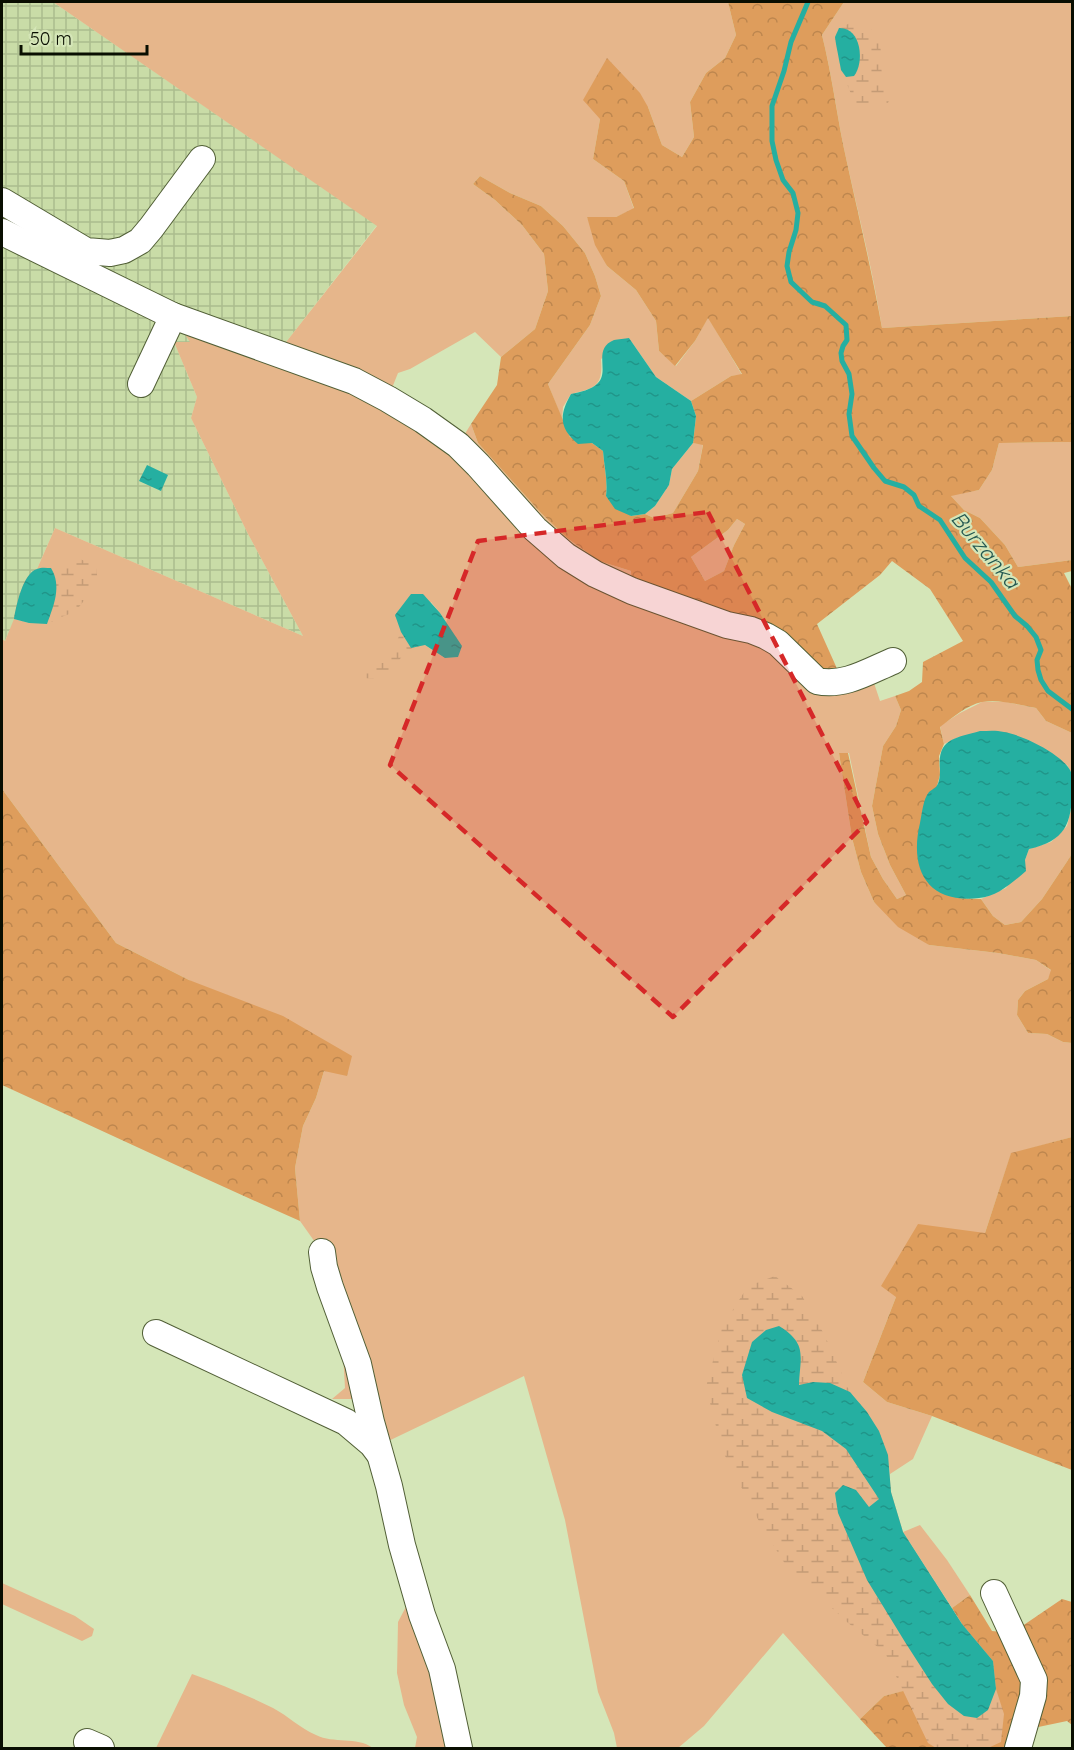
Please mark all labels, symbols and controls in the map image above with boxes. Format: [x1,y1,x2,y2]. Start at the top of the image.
scale bar [21,18,147,56]
text: 50 m [30,27,72,50]
water label: Burzanka [946,506,1026,594]

